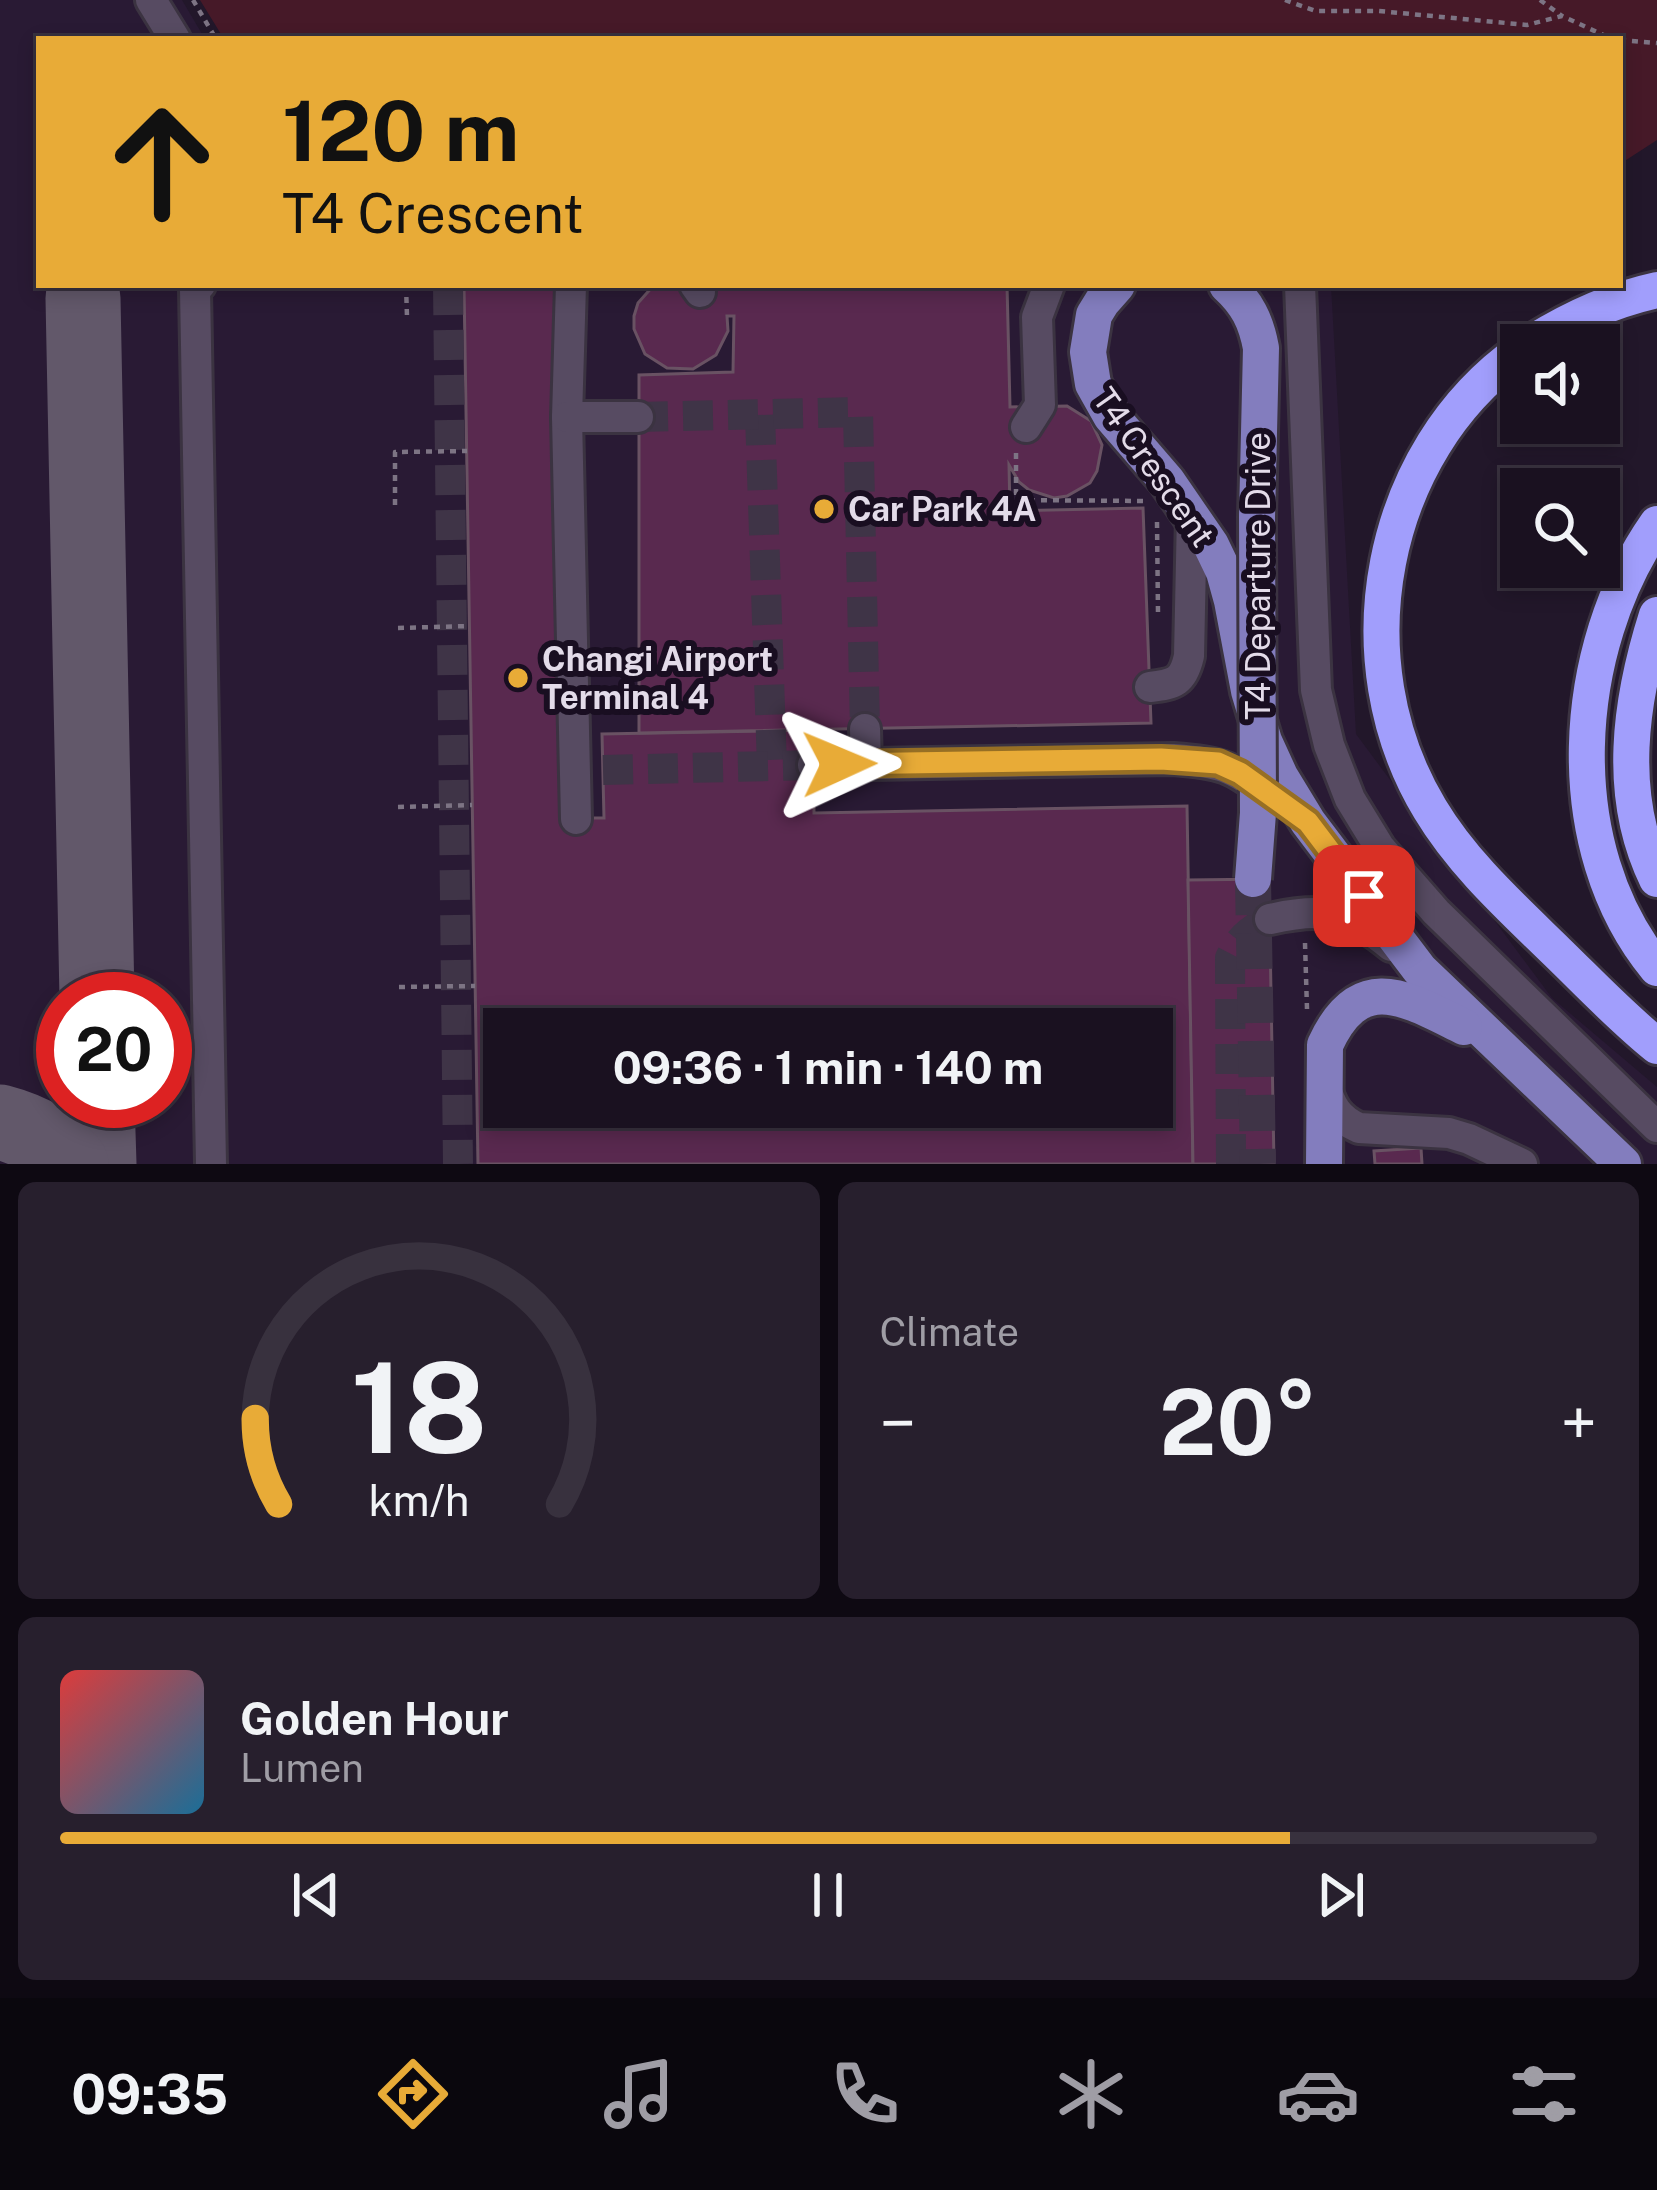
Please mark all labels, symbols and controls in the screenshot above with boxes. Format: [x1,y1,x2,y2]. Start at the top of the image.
text: 120 m [282,81,520,180]
icon: ahead [84,84,240,240]
text: T4 Crescent [282,182,584,245]
map controls [1500,324,1620,588]
button: sound [1500,324,1620,444]
street label: T4 Crescent [1086,381,1222,553]
street label: T4 Departure Drive [1239,432,1277,720]
button: search [1500,468,1620,588]
place label: Car Park 4A [848,490,1037,528]
marker: Car Park 4A [811,496,837,522]
place label: Changi Airport Terminal 4 [542,640,773,716]
marker: Changi Airport Terminal 4 [505,665,531,691]
position arrow [776,701,902,827]
pin [1313,845,1415,947]
icon: arrive [1331,863,1397,929]
speed limit sign: 20 [36,972,192,1128]
text: 09:36 · 1 min · 140 m [613,1041,1043,1094]
text: Climate [880,1309,1019,1355]
text: 18 [350,1334,487,1481]
text: 20° [1159,1369,1317,1475]
text: − [880,1384,916,1462]
text: + [1560,1384,1597,1462]
text: km/h [368,1474,469,1525]
text: Golden Hour [240,1692,509,1745]
text: Lumen [240,1745,364,1791]
icon: previous [283,1862,349,1928]
icon: pause [795,1862,861,1928]
icon: next [1308,1862,1374,1928]
icon: directions [371,2052,455,2136]
icon: music [597,2052,681,2136]
icon: phone [823,2052,907,2136]
icon: climate [1049,2052,1133,2136]
icon: car [1276,2052,1360,2136]
icon: filters [1502,2052,1586,2136]
text: 09:35 [71,2063,228,2126]

